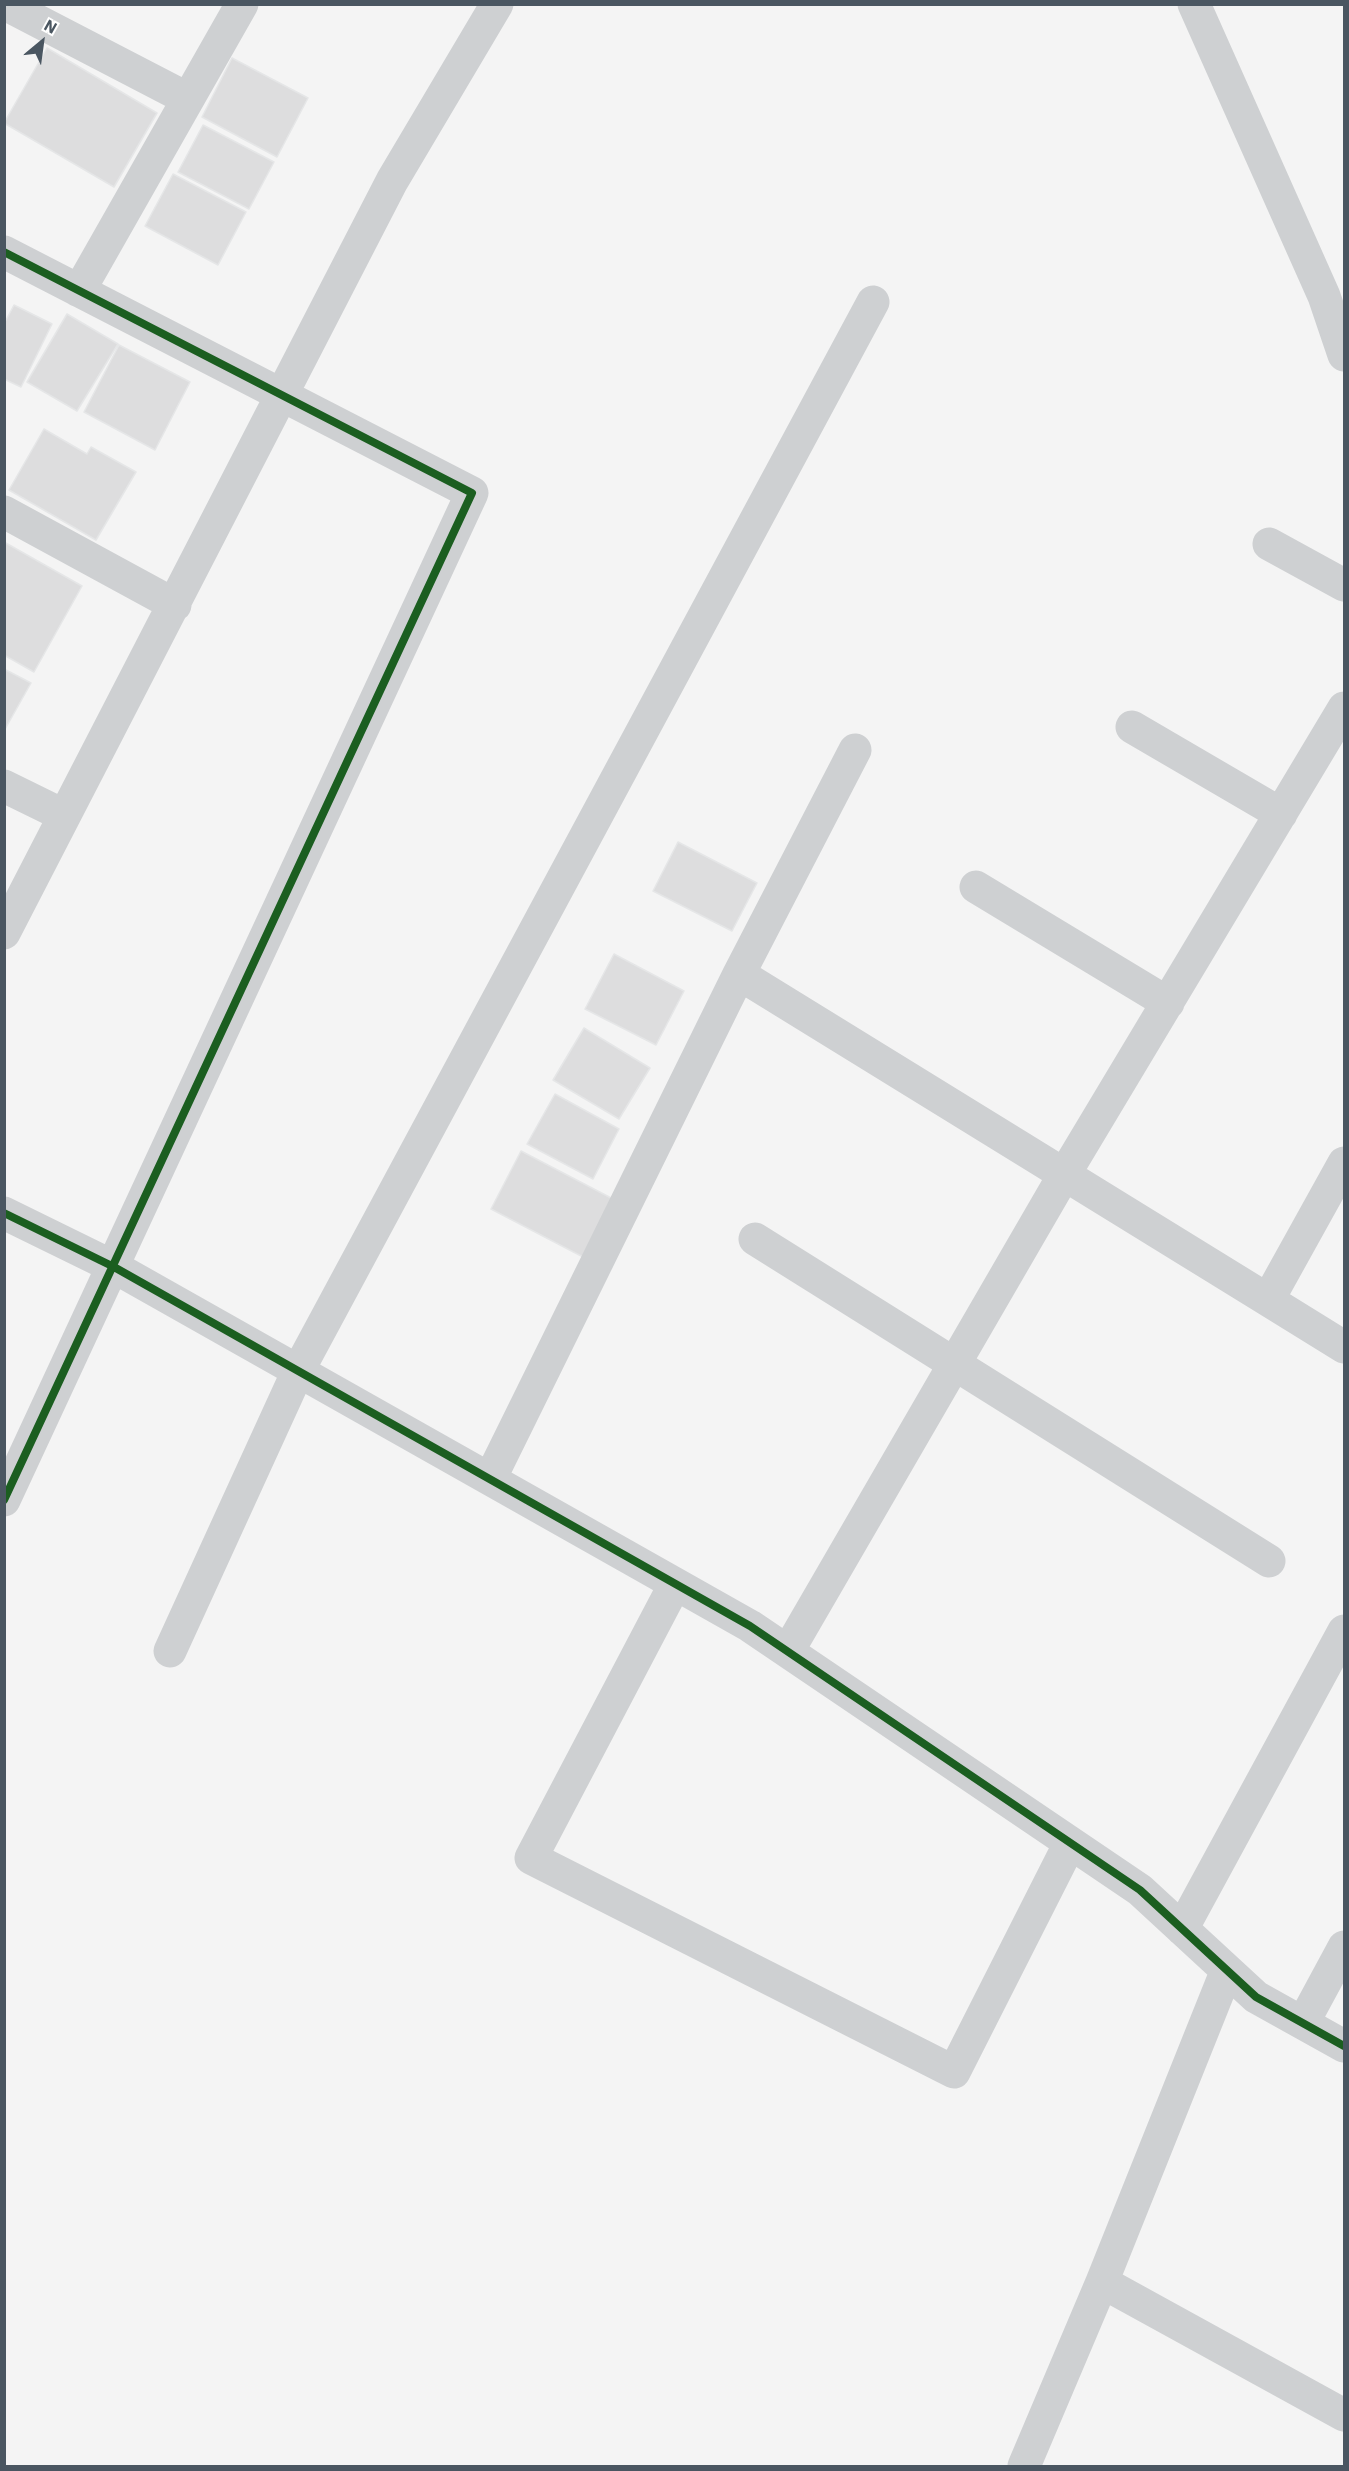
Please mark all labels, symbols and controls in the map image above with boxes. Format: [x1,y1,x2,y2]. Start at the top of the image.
north arrow [12,12,72,72]
text: N [41,15,61,38]

